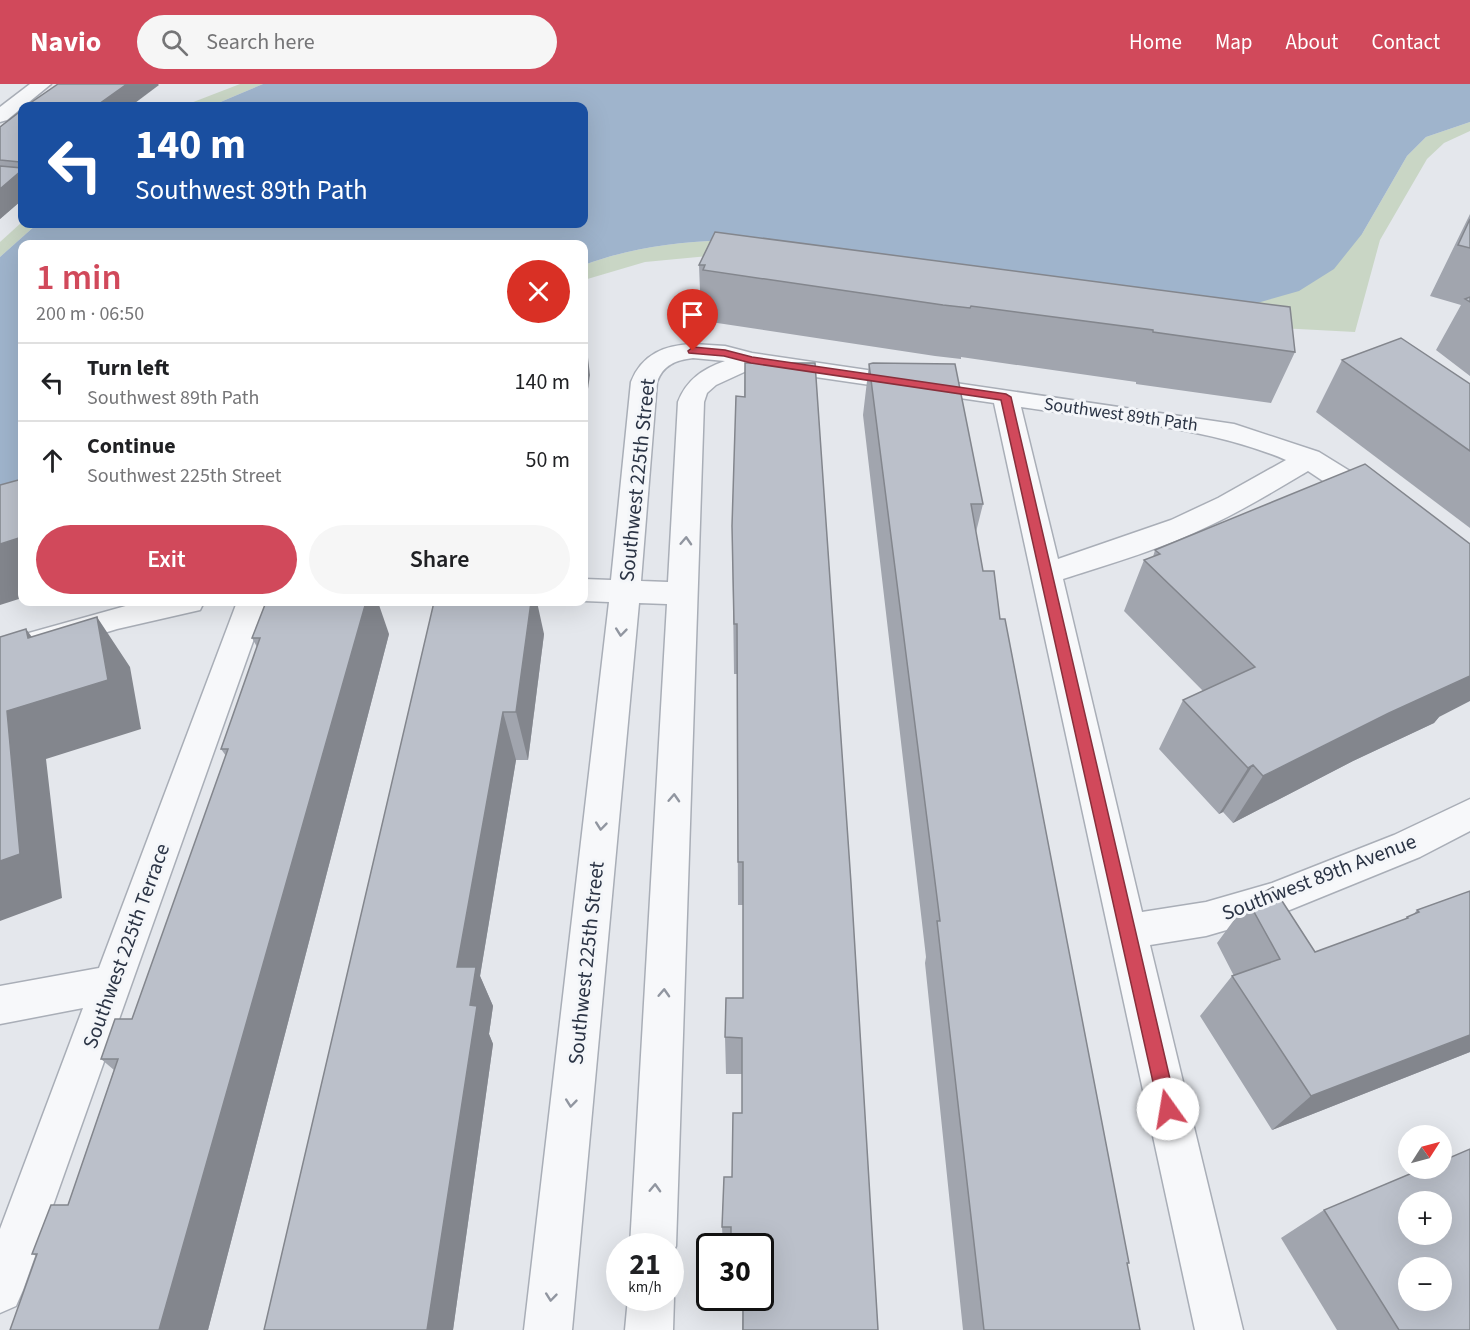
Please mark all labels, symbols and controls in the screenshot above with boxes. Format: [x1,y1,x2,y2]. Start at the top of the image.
search box [137,15,557,69]
text: Navio [30,22,101,62]
icon: search [158,26,191,59]
text: Search here [206,26,315,58]
text: Home [1129,27,1182,57]
text: Map [1215,27,1253,57]
text: About [1286,27,1338,57]
text: Contact [1371,27,1440,57]
text: 140 m [135,115,246,175]
icon: left [36,126,114,204]
text: Southwest 89th Path [135,171,368,210]
text: 1 min [36,252,122,303]
button: close [507,260,570,323]
pin [667,289,718,351]
icon: arrive [676,298,709,331]
text: 200 m · 06:50 [36,300,144,328]
text: Turn left [87,352,169,384]
icon: left [36,366,69,399]
text: 140 m [515,366,570,398]
street label: Southwest 225th Street [611,377,663,583]
text: Southwest 89th Path [87,384,259,412]
street label: Southwest 89th Path [1042,391,1200,438]
text: Continue [87,430,176,462]
icon: ahead [36,444,69,477]
text: 50 m [525,444,570,476]
text: Southwest 225th Street [87,462,282,490]
button: Exit [36,525,297,594]
button: Share [309,525,570,594]
one-way arrow [679,536,692,545]
one-way arrow [615,627,628,637]
one-way arrow [667,794,680,803]
one-way arrow [595,821,608,830]
street label: Southwest 89th Avenue [1217,826,1421,928]
street label: Southwest 225th Terrace [75,839,177,1053]
street label: Southwest 225th Street [560,860,612,1066]
one-way arrow [658,989,671,998]
position arrow [1136,1077,1200,1141]
one-way arrow [566,1099,578,1108]
north arrow [1398,1125,1452,1179]
map controls [1398,1125,1452,1311]
one-way arrow [649,1184,662,1193]
button: + [1398,1191,1452,1245]
speed limit sign: 30 [696,1233,774,1311]
text: 21 [629,1243,661,1286]
button: − [1398,1257,1452,1311]
text: km/h [628,1277,662,1298]
one-way arrow [545,1293,558,1302]

